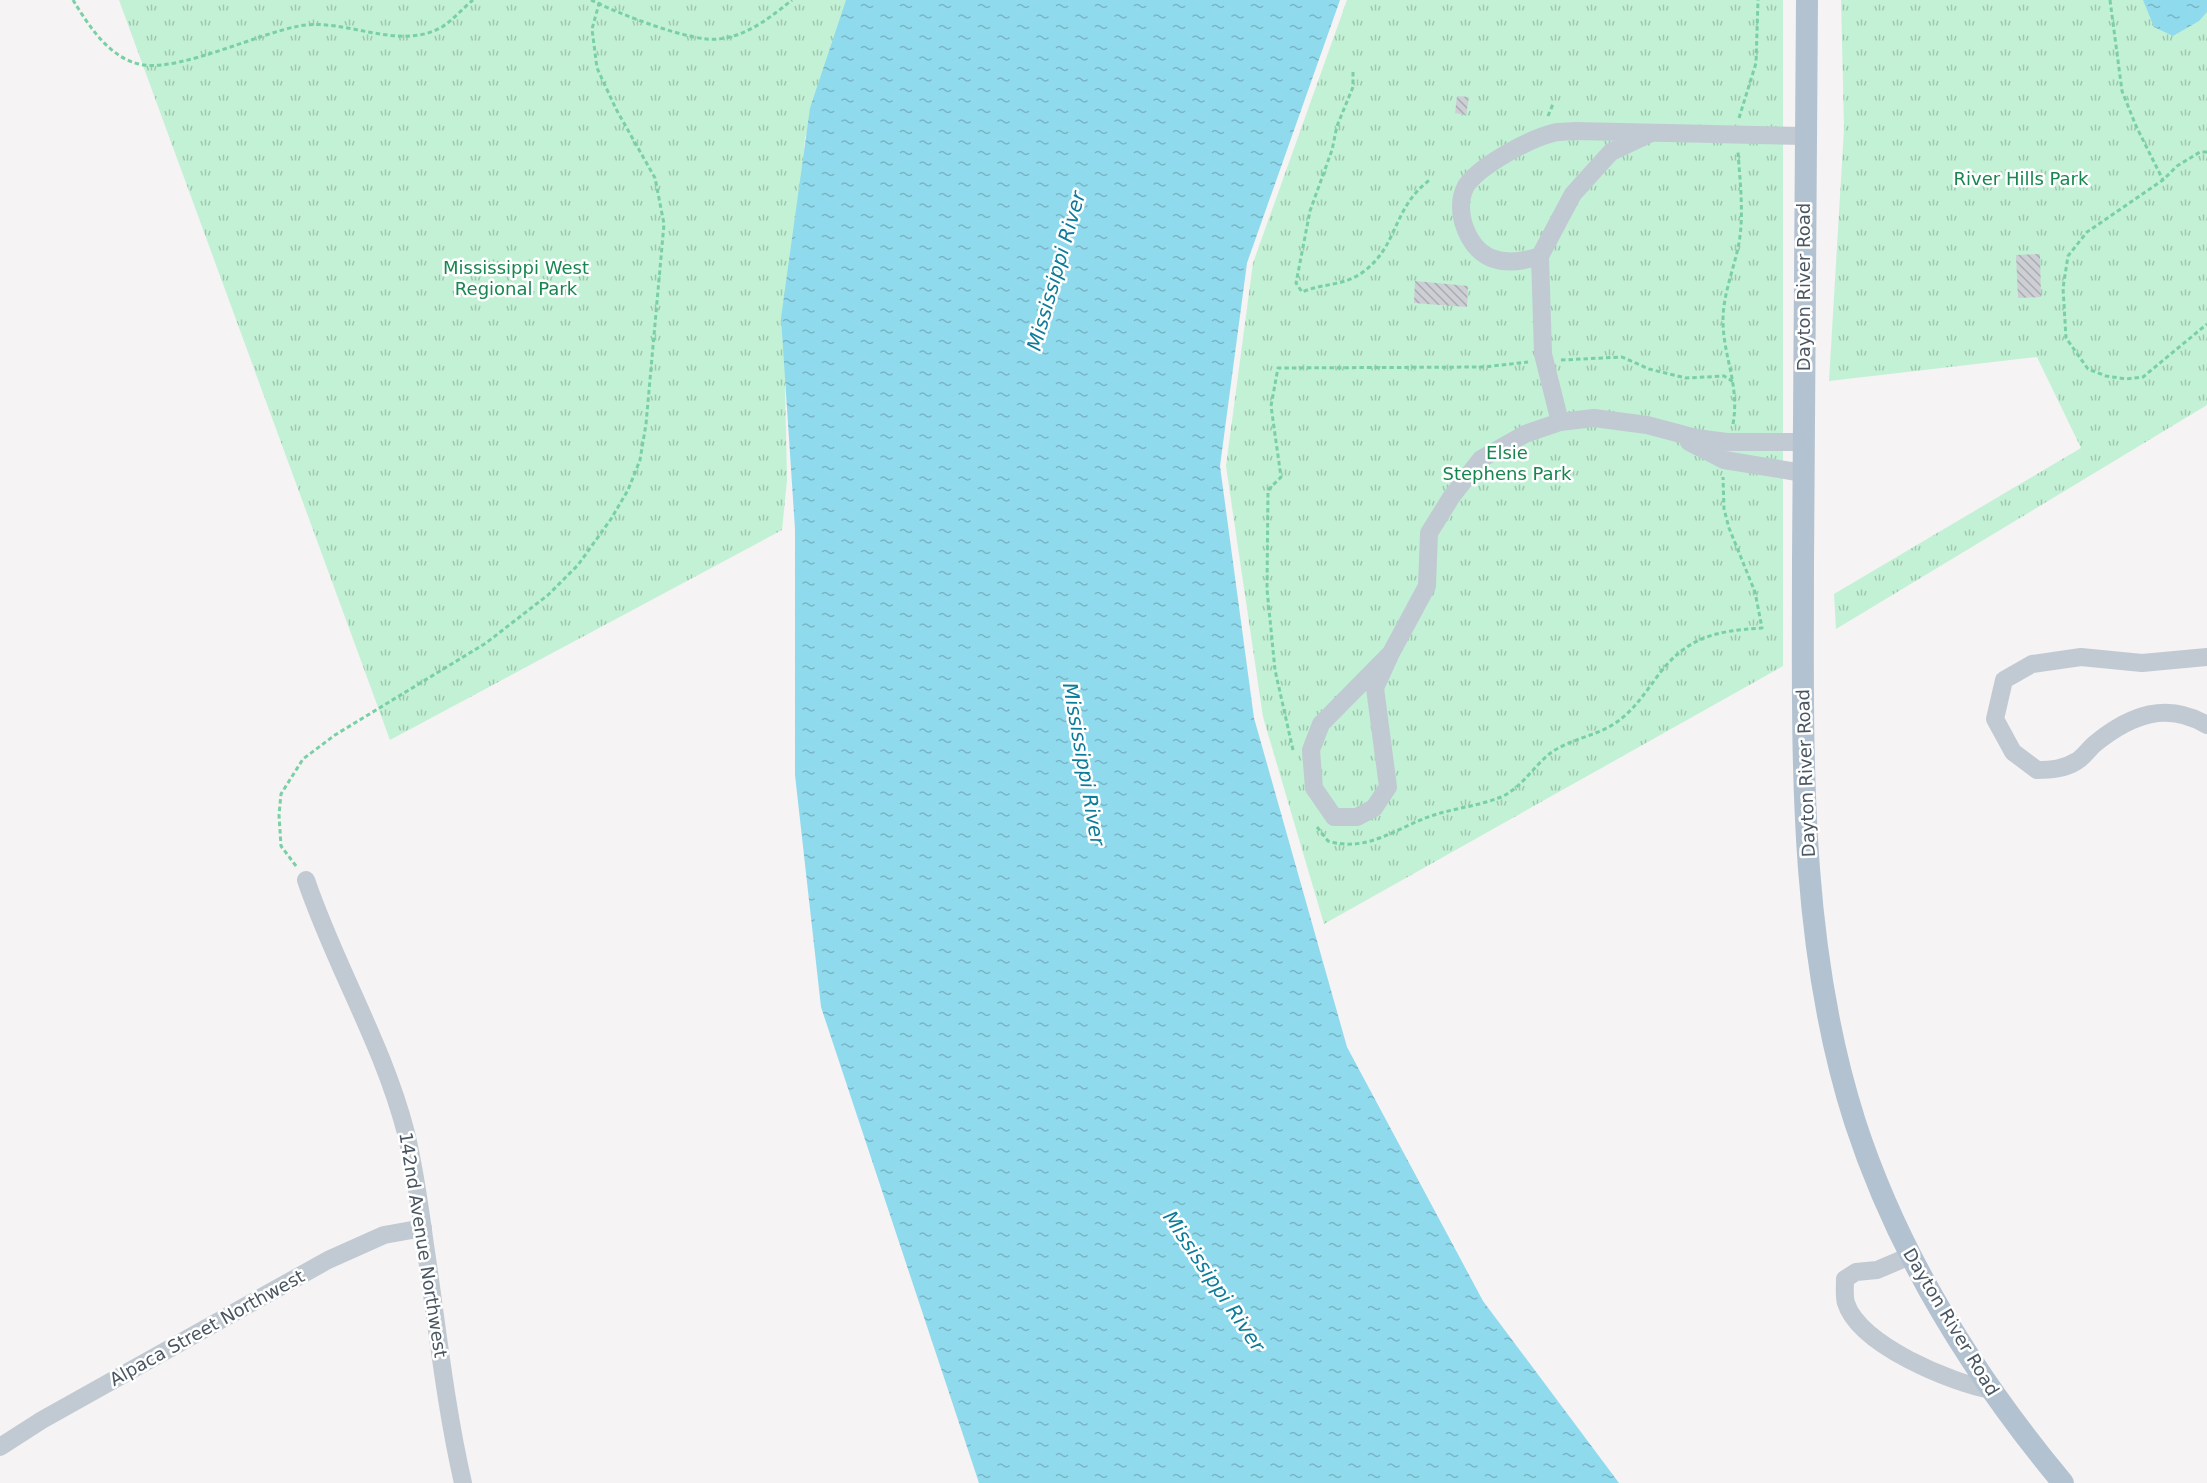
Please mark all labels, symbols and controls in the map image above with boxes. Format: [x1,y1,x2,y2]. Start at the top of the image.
park label: River Hills Park [1954,168,2089,189]
water label: Mississippi River [1022,187,1091,353]
street label: Dayton River Road [1793,203,1814,371]
park label: Mississippi West Regional Park [443,257,589,299]
park label: Elsie Stephens Park [1443,442,1572,484]
water label: Mississippi River [1058,681,1110,849]
street label: Dayton River Road [1792,689,1819,857]
street label: 142nd Avenue Northwest [395,1131,452,1359]
water label: Mississippi River [1158,1206,1271,1357]
street label: Dayton River Road [1899,1244,2004,1399]
street label: Alpaca Street Northwest [106,1265,308,1390]

